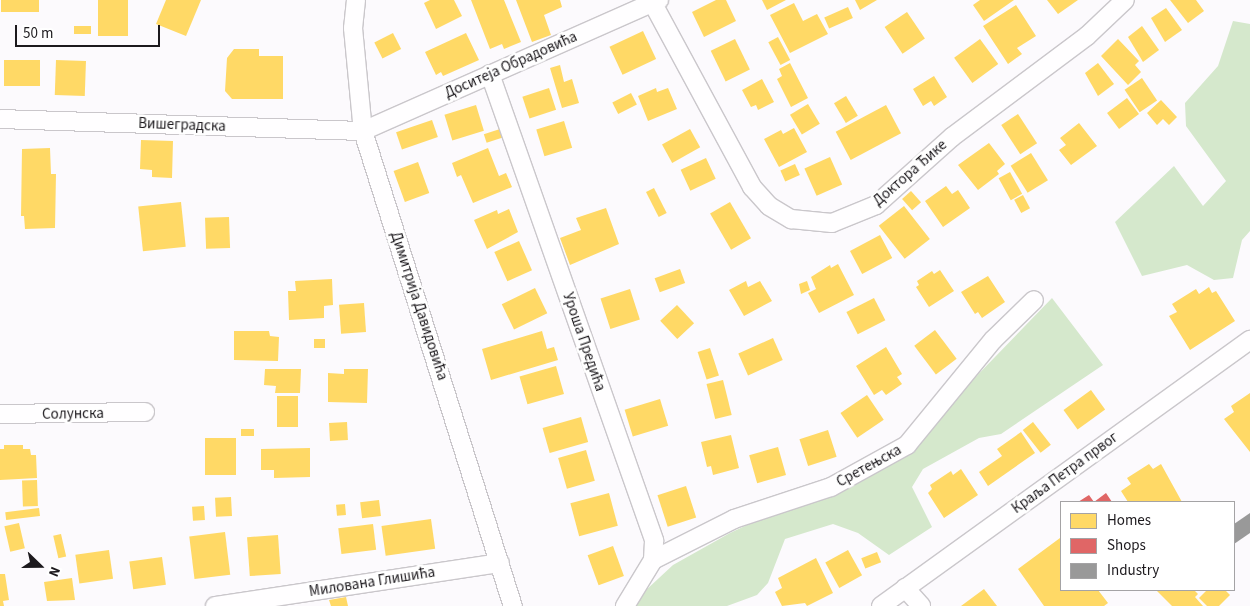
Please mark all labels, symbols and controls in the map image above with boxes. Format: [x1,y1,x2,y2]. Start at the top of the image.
scale bar [18,15,162,47]
text: 50 m [23,23,53,44]
street label: Доситеја Обрадовића [442,28,580,102]
street label: Вишеградска [138,114,226,136]
street label: Доктора Ђике [869,136,951,210]
street label: Димитрија Давидовића [386,229,452,383]
street label: Уроша Предића [559,290,609,394]
street label: Солунска [42,404,104,424]
street label: Краља Петра првог [1008,428,1122,518]
street label: Сретењска [833,441,905,491]
legend [1060,501,1235,591]
text: Homes [1107,510,1151,531]
text: Shops [1107,535,1146,556]
north arrow [15,541,65,591]
text: Industry [1107,560,1159,581]
street label: Милована Глишића [308,563,436,601]
text: N [43,564,65,580]

